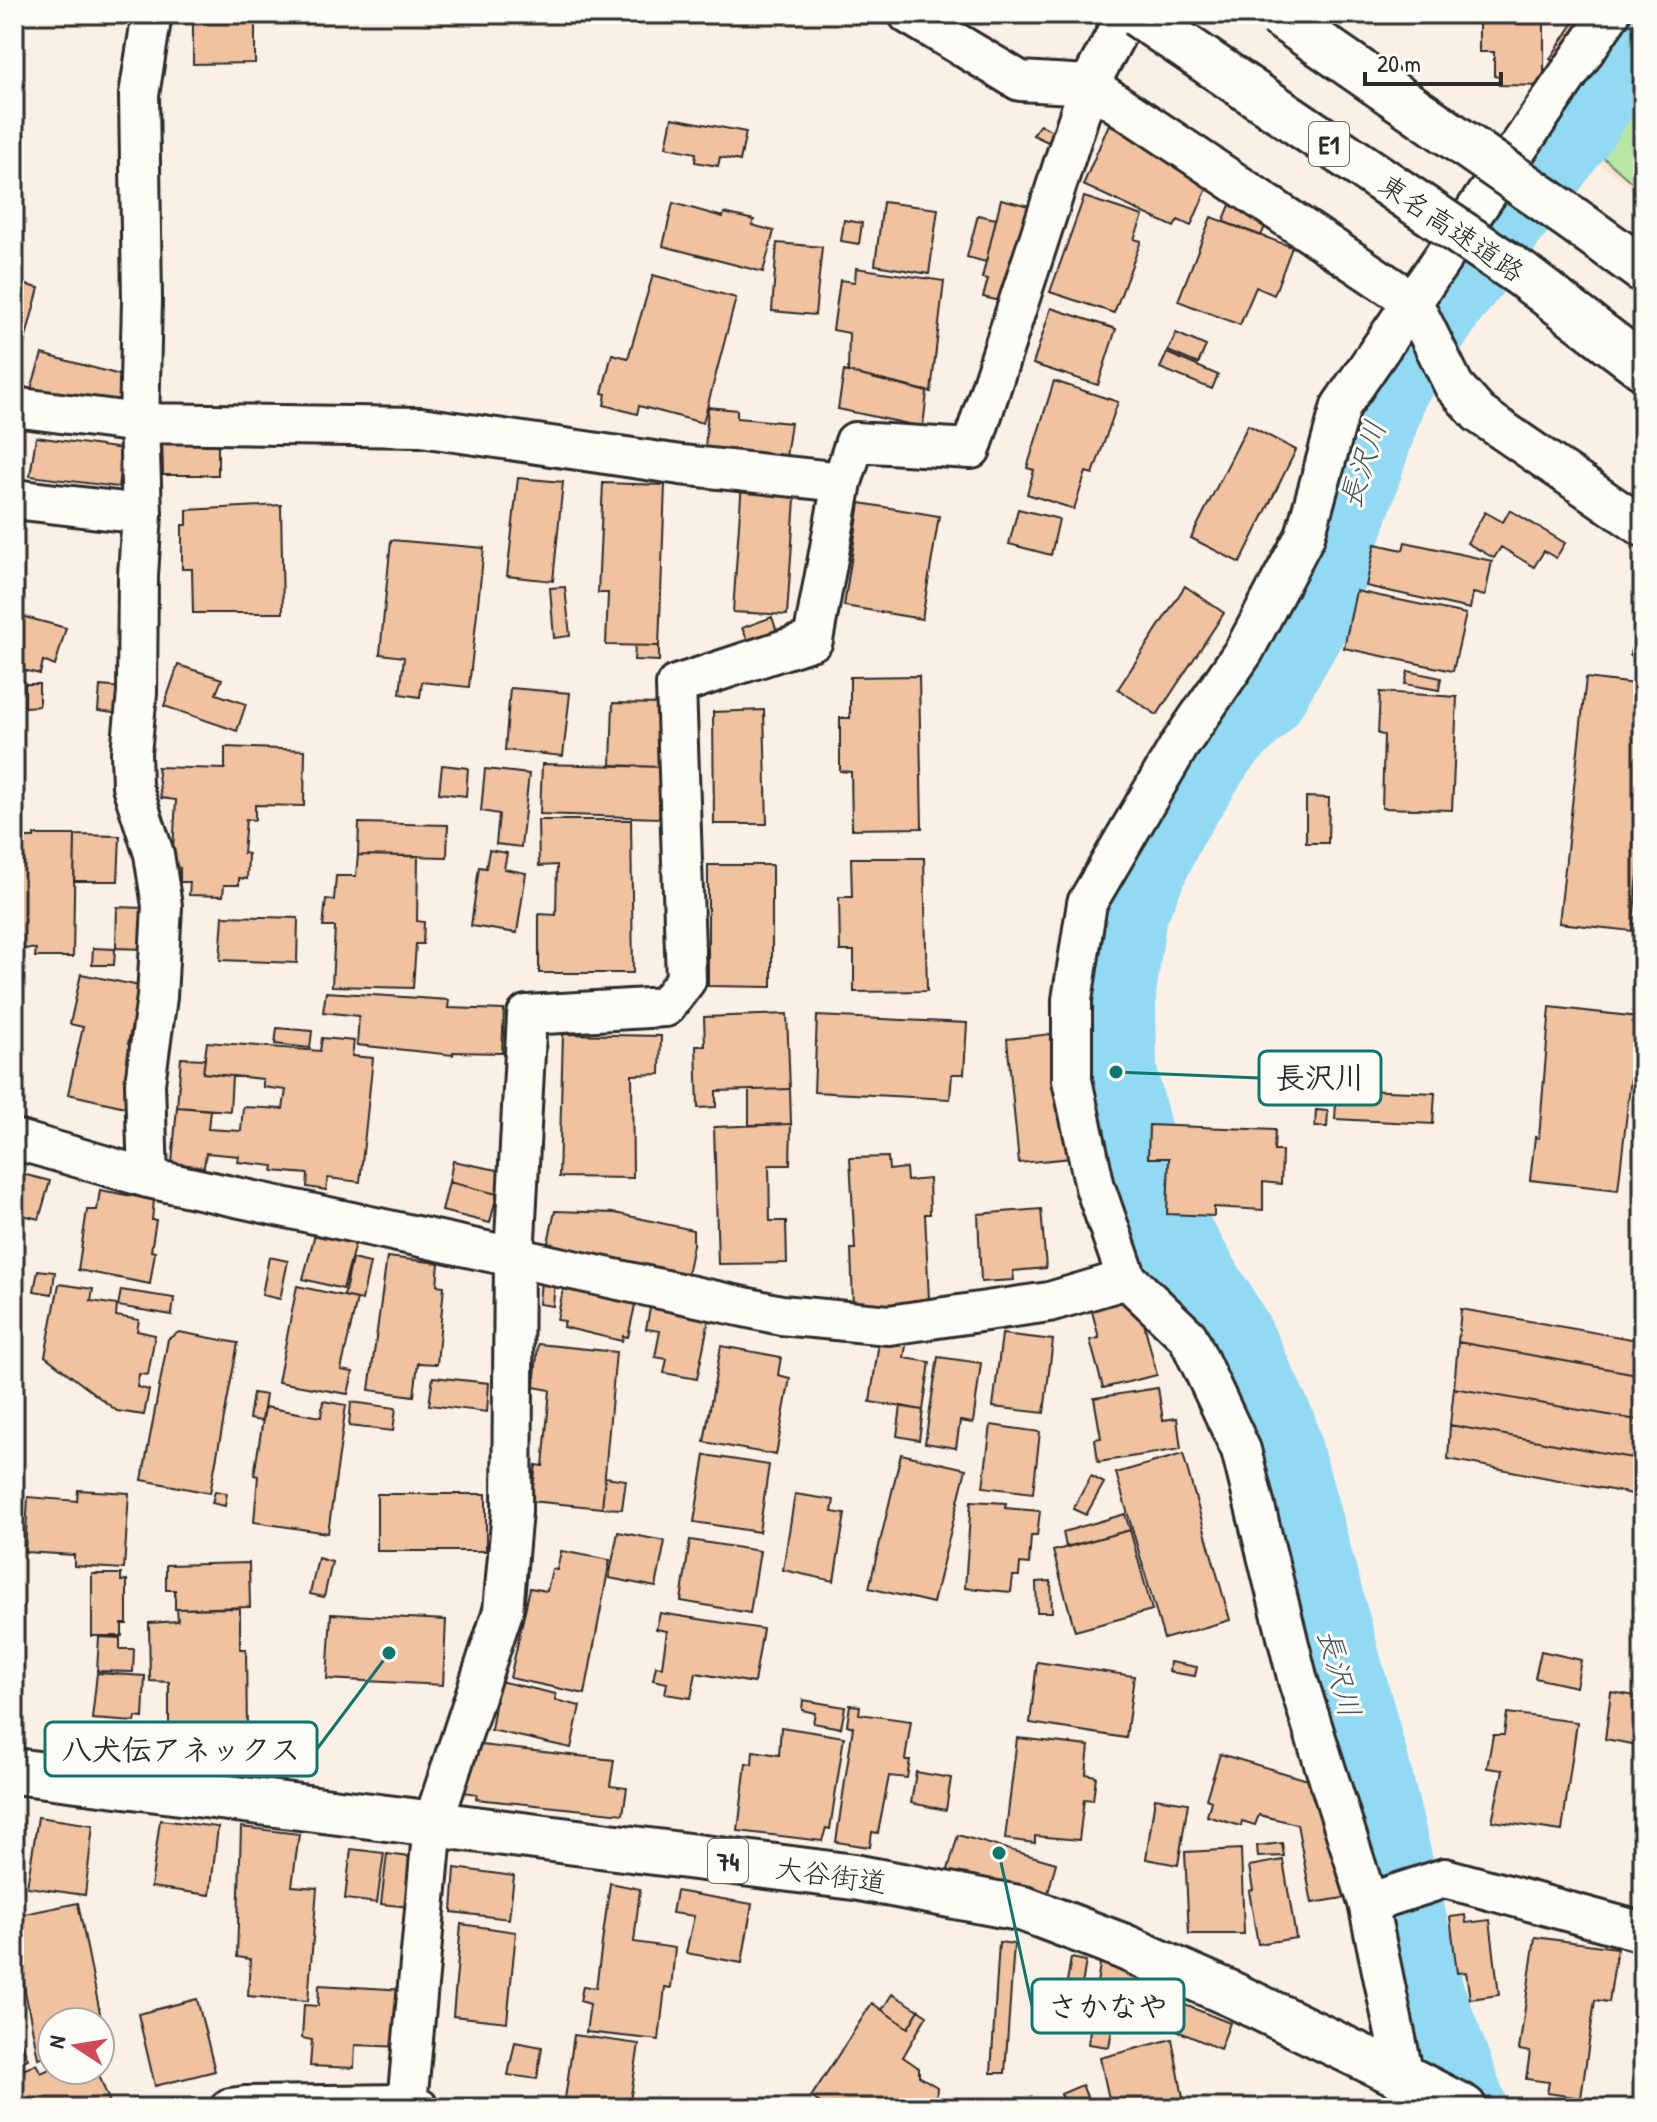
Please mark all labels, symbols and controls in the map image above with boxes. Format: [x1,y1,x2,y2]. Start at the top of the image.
scale bar [1365,36,1501,86]
text: 20 m [1377,47,1421,79]
road number: E1 [1309,122,1349,166]
street label: 東名高速道路 [1372,165,1532,291]
water label: 長沢川 [1329,415,1395,513]
callout: 長沢川 [1259,1051,1381,1105]
text: 長沢川 [1275,1057,1365,1097]
water label: 長沢川 [1309,1624,1371,1722]
callout: 八犬伝アネックス [45,1722,317,1776]
text: 八犬伝アネックス [62,1729,300,1769]
road number: 74 [708,1839,748,1883]
street label: 大谷街道 [773,1848,889,1902]
callout: さかなや [1032,1979,1184,2033]
text: さかなや [1048,1986,1168,2026]
north arrow [36,2006,116,2086]
text: N [41,2033,72,2051]

